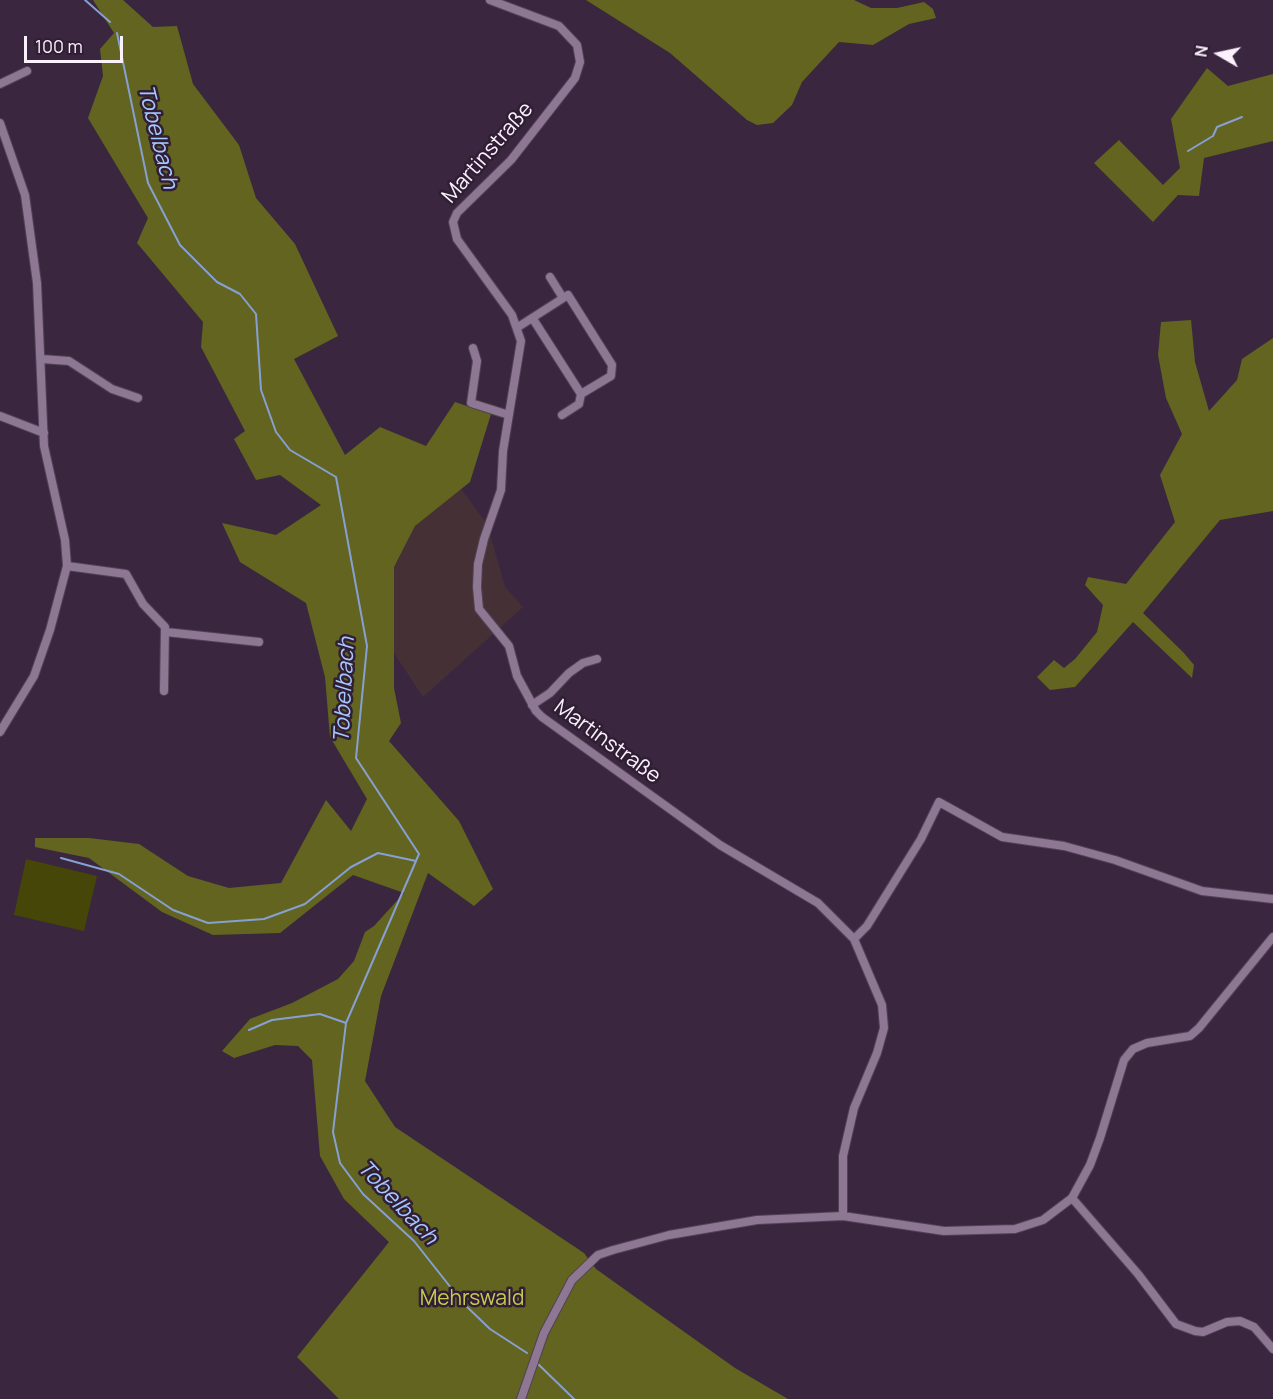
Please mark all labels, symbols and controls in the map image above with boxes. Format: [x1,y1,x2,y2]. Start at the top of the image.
scale bar [27,24,126,62]
north arrow [1189,24,1249,84]
text: 100 m [35,34,83,58]
text: N [1189,44,1213,59]
water label: Tobelbach [131,82,183,192]
street label: Martinstraße [437,97,539,209]
water label: Tobelbach [329,636,361,744]
street label: Martinstraße [549,695,665,789]
water label: Tobelbach [351,1155,443,1251]
park label: Mehrswald [420,1286,524,1312]

